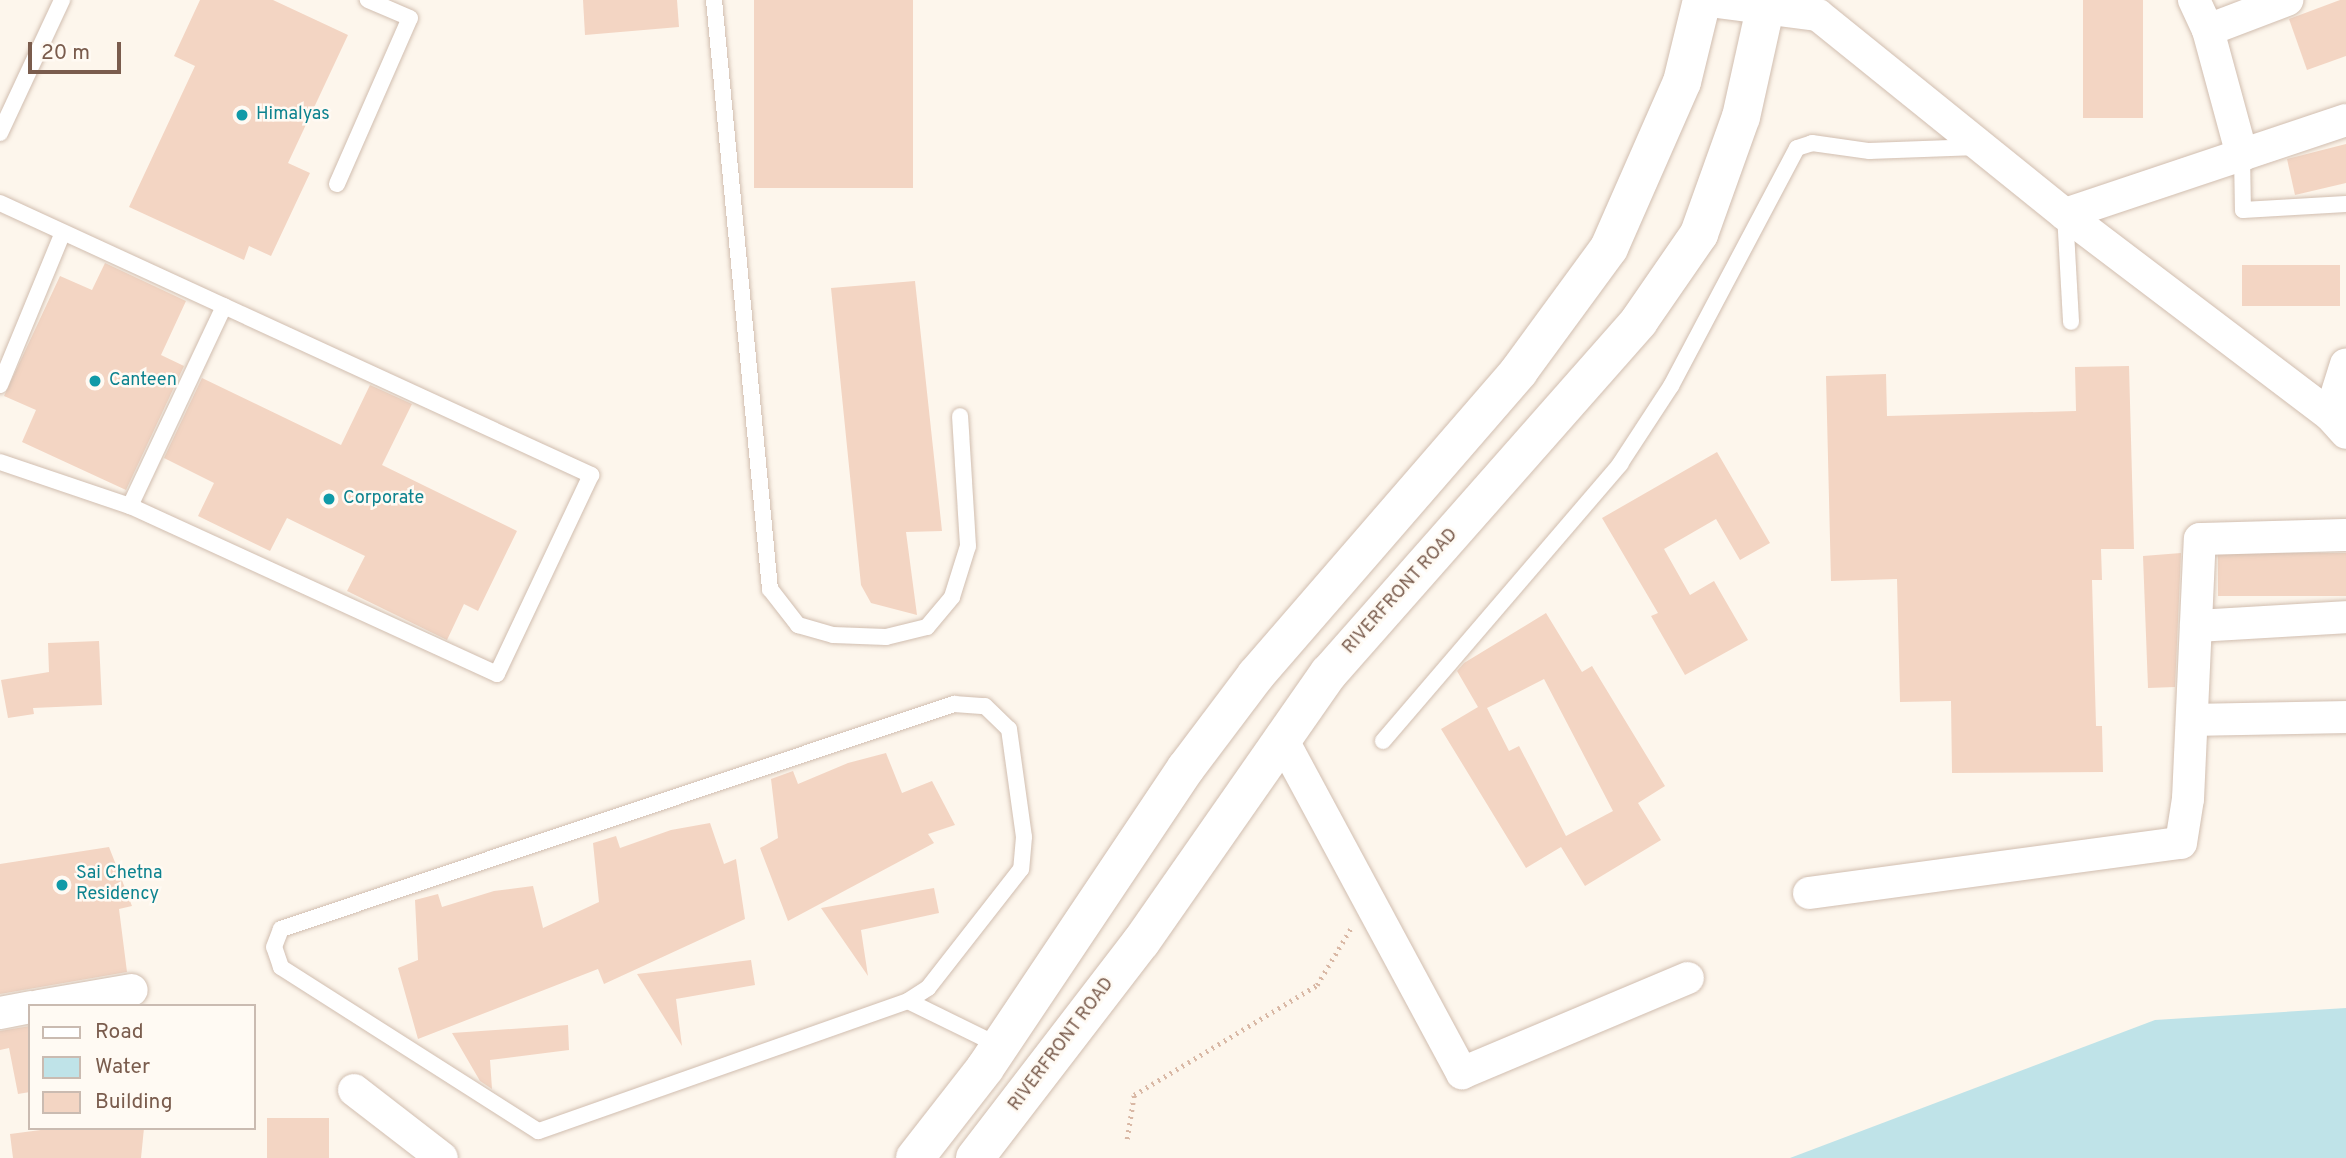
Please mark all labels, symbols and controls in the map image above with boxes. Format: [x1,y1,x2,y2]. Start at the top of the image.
scale bar [32,28,124,72]
text: 20 m [41,40,90,67]
place label: Himalyas [256,104,330,126]
marker: Himalyas [234,107,250,123]
place label: Canteen [109,370,177,392]
marker: Canteen [87,373,103,389]
place label: Corporate [343,488,424,510]
marker: Corporate [321,491,337,507]
street label: RIVERFRONT ROAD [1339,525,1463,659]
place label: Sai Chetna Residency [76,864,162,906]
marker: Sai Chetna Residency [54,877,70,893]
street label: RIVERFRONT ROAD [1005,974,1119,1116]
legend [28,1004,256,1130]
text: Road [95,1019,144,1046]
text: Water [95,1054,150,1081]
text: Building [95,1089,173,1116]

